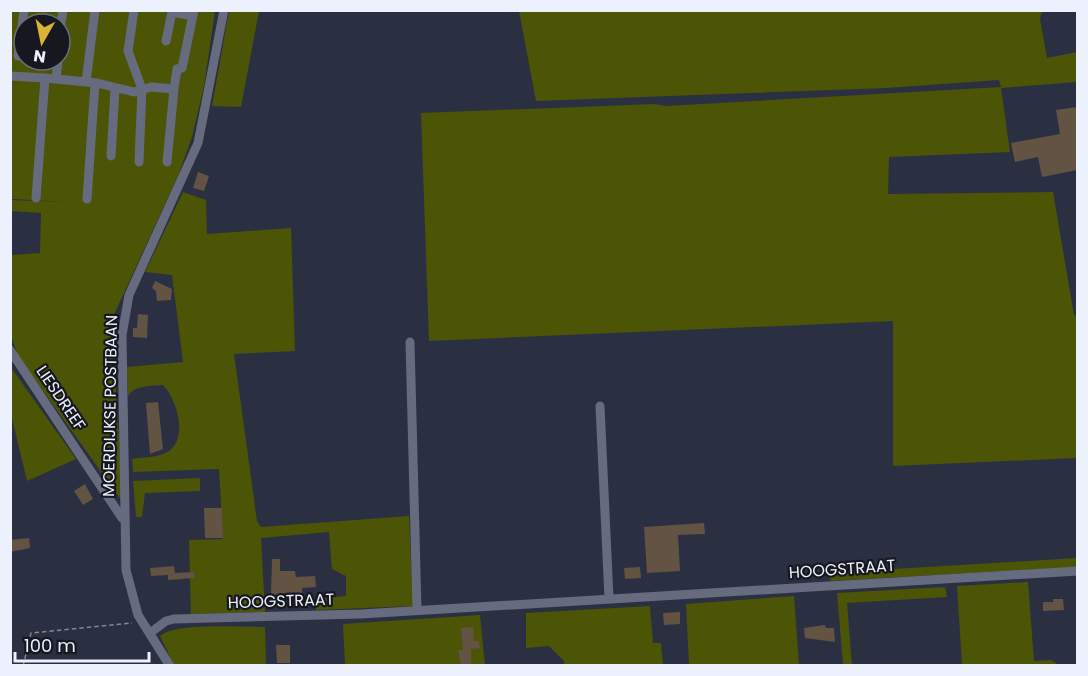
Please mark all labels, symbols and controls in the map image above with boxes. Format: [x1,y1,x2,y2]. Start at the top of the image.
north arrow [12,12,72,72]
text: N [32,44,47,69]
street label: MOERDIJKSE POSTBAAN [97,315,123,497]
street label: LIESDREEF [31,361,91,435]
street label: HOOGSTRAAT [788,554,896,584]
street label: HOOGSTRAAT [227,588,335,614]
scale bar [15,625,148,663]
text: 100 m [24,633,76,658]

